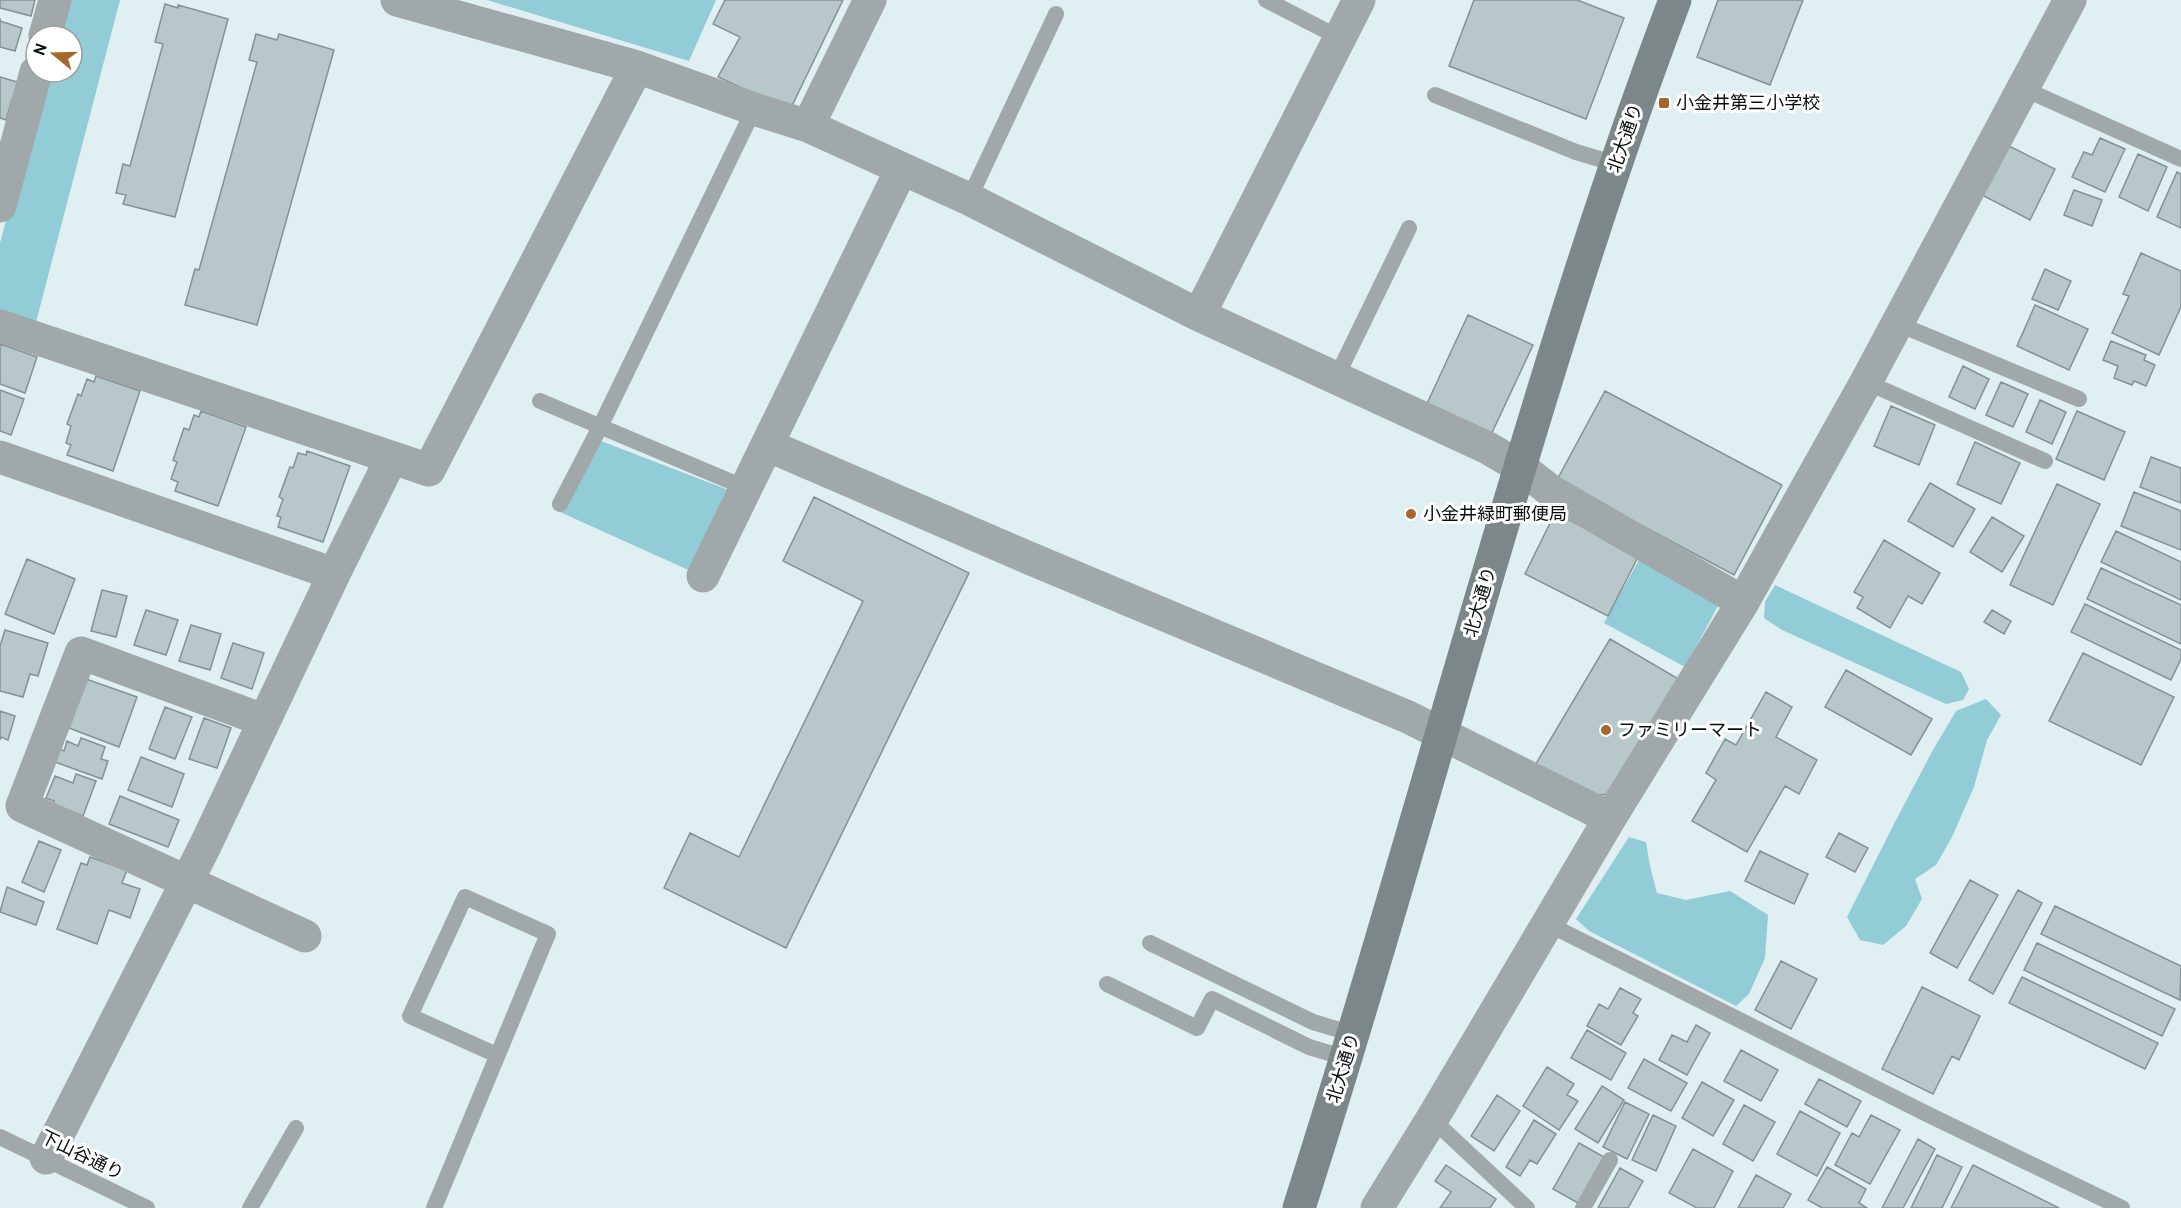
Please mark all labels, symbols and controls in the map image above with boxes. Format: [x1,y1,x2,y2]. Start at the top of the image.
north arrow [24,24,84,84]
text: N [30,41,53,58]
place label: 小金井第三小学校 [1676,93,1820,116]
marker: 小金井第三小学校 [1657,96,1671,110]
street label: 北大通り [1604,101,1649,176]
place label: 小金井緑町郵便局 [1423,504,1567,527]
marker: 小金井緑町郵便局 [1404,507,1418,521]
street label: 北大通り [1460,565,1502,640]
place label: ファミリーマート [1618,720,1762,743]
marker: ファミリーマート [1599,723,1613,737]
street label: 北大通り [1323,1031,1366,1106]
street label: 下山谷通り [36,1126,127,1186]

